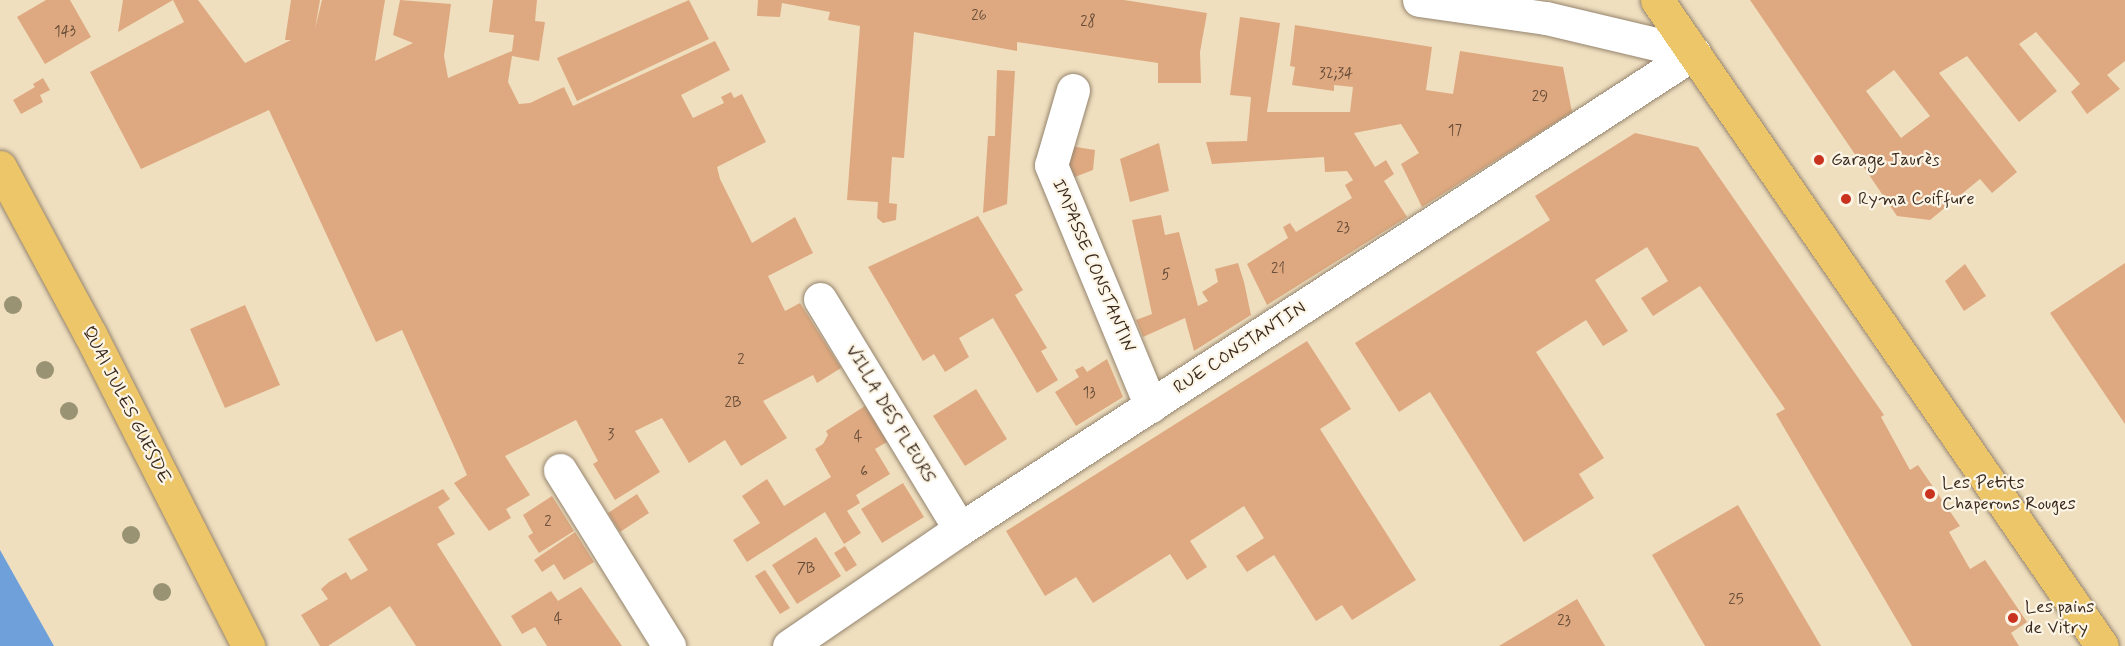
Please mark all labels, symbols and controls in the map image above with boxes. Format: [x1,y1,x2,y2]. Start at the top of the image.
house number: 26 [971,8,987,26]
house number: 28 [1080,14,1096,32]
house number: 143 [54,24,76,42]
house number: 32;34 [1319,66,1353,84]
house number: 29 [1532,89,1548,107]
house number: 17 [1448,123,1462,141]
place label: Garage Jaurès [1831,149,1940,171]
marker: Garage Jaurès [1812,153,1826,167]
street label: IMPASSE CONSTANTIN [1046,174,1140,358]
place label: Ryma Coiffure [1858,188,1977,210]
marker: Ryma Coiffure [1839,192,1853,206]
house number: 23 [1336,220,1350,238]
house number: 21 [1271,261,1285,279]
house number: 5 [1162,267,1170,285]
street label: RUE CONSTANTIN [1172,298,1308,398]
street label: QUAI JULES GUESDE [77,323,175,487]
street label: VILLA DES FLEURS [840,341,940,487]
house number: 2 [737,352,745,370]
house number: 13 [1082,385,1096,403]
house number: 2B [725,395,741,413]
house number: 3 [608,427,614,445]
house number: 4 [854,429,862,447]
house number: 6 [860,464,868,482]
place label: Les Petits Chaperons Rouges [1942,473,2073,516]
marker: Les Petits Chaperons Rouges [1923,487,1937,501]
house number: 2 [544,514,552,532]
house number: 7B [797,561,815,579]
house number: 25 [1728,592,1744,610]
place label: Les pains de Vitry [2025,597,2096,640]
house number: 4 [554,611,562,629]
marker: Les pains de Vitry [2006,611,2020,625]
house number: 23 [1557,613,1571,631]

